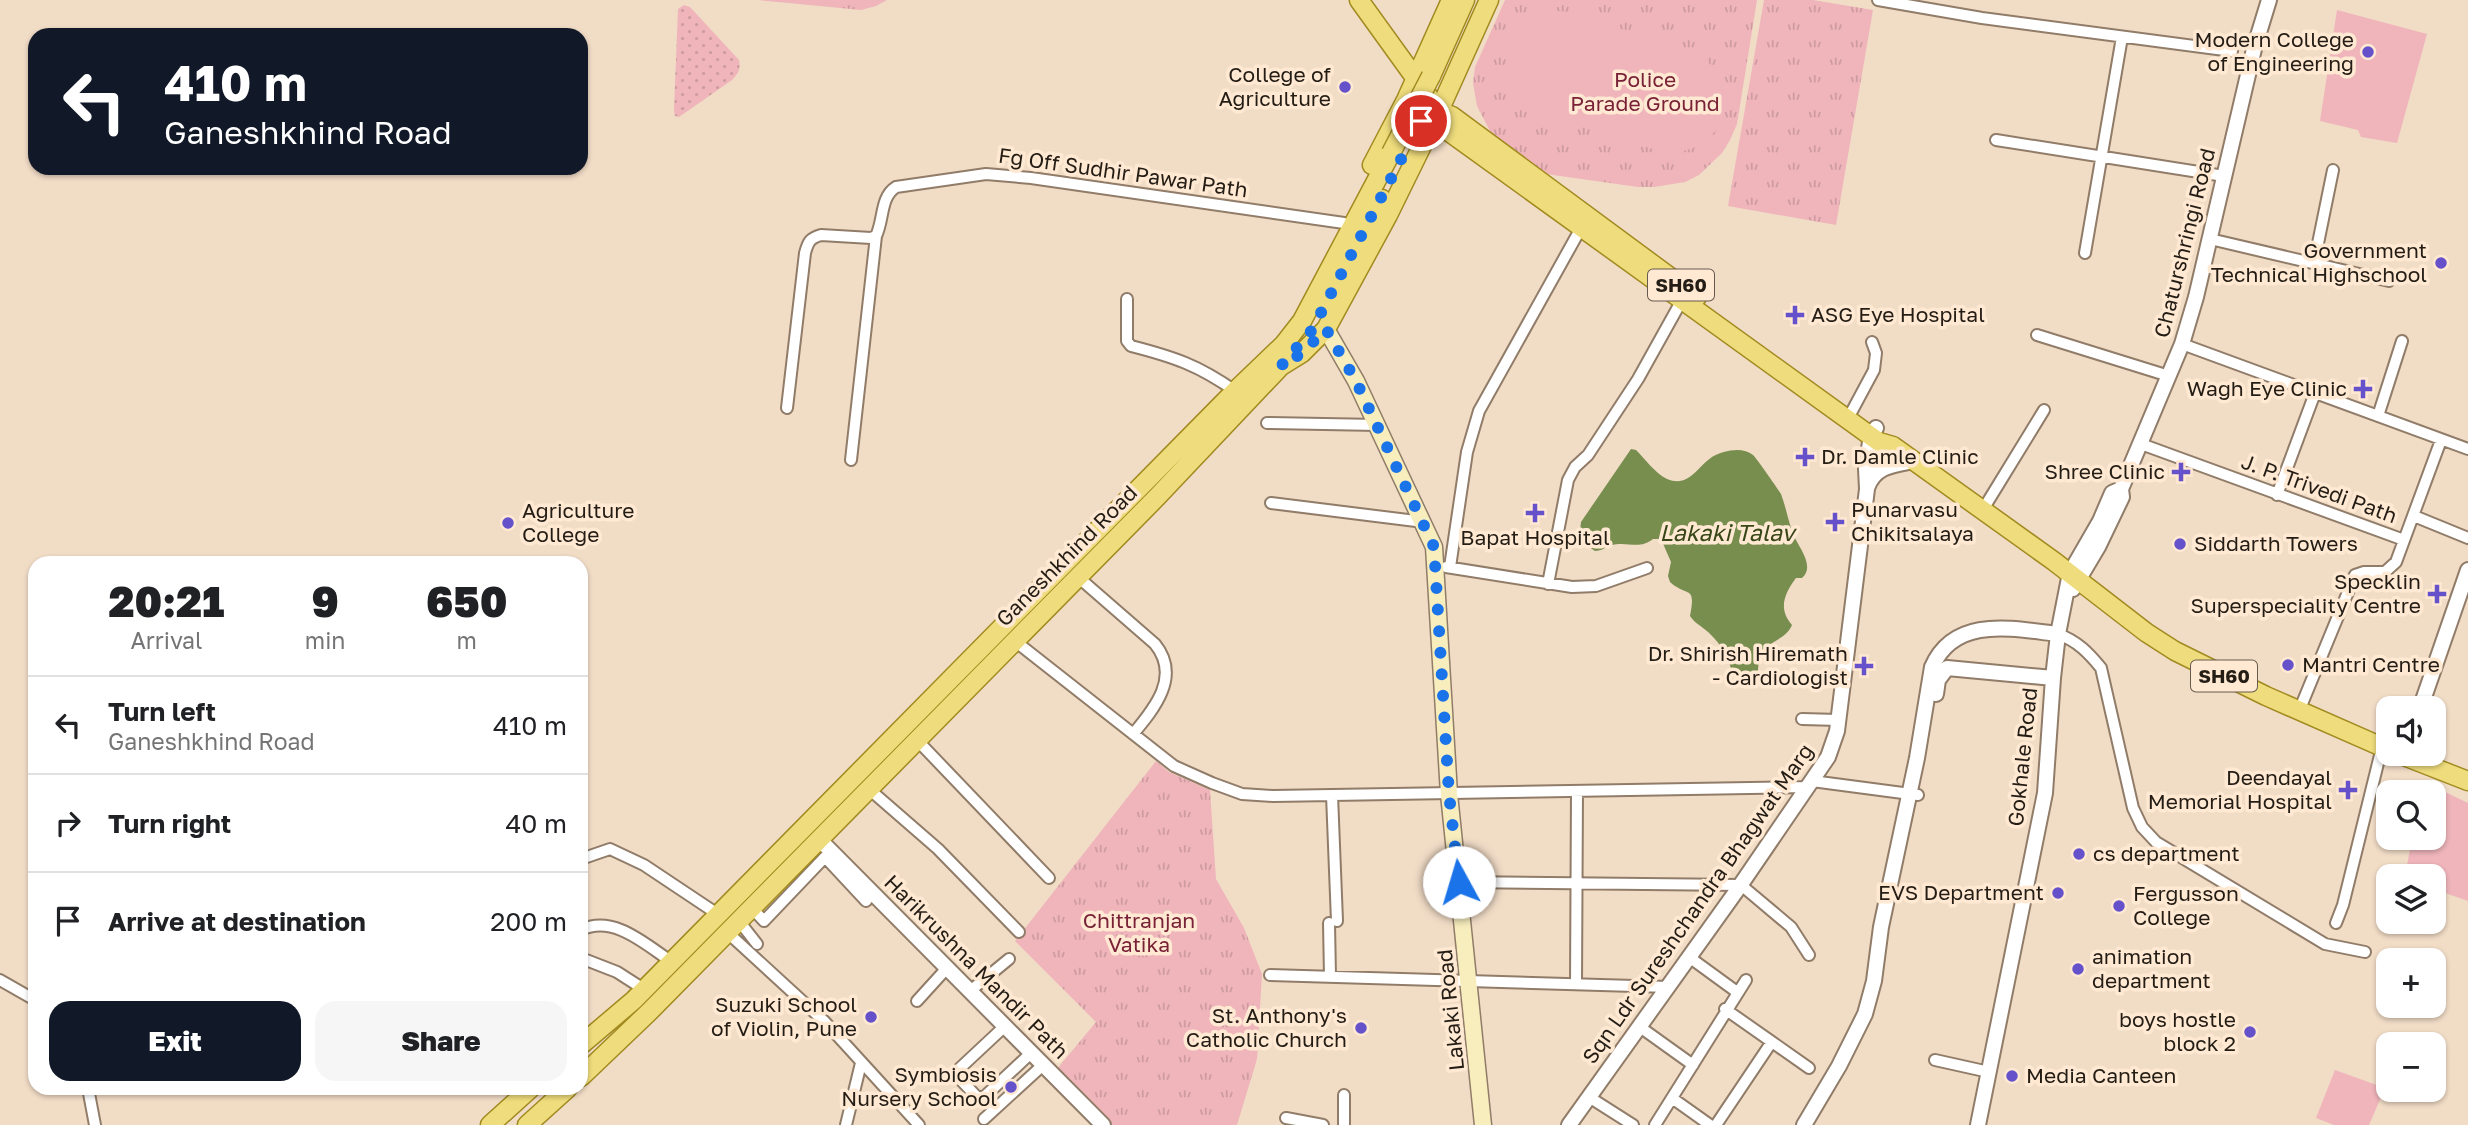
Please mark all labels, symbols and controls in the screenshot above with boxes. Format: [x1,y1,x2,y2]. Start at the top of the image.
place label: Modern College of Engineering [2195,26,2354,76]
marker: Modern College of Engineering [2360,44,2376,60]
text: 410 m [164,53,307,112]
icon: left [49,56,140,147]
place label: College of Agriculture [1219,61,1331,111]
park label: Police Parade Ground [1570,66,1720,116]
marker: College of Agriculture [1337,79,1353,95]
pin [1391,91,1451,151]
icon: arrive [1402,102,1440,140]
text: Ganeshkhind Road [164,113,452,151]
street label: Fg Off Sudhir Pawar Path [997,142,1249,202]
street label: Chaturshringi Road [2148,145,2220,340]
place label: Government Technical Highschool [2211,237,2427,287]
marker: Government Technical Highschool [2433,255,2449,271]
road number: SH60 [1648,270,1714,300]
place label: ASG Eye Hospital [1811,301,1985,327]
marker: ASG Eye Hospital [1785,305,1805,325]
place label: Wagh Eye Clinic [2187,375,2347,401]
marker: Wagh Eye Clinic [2353,379,2373,399]
place label: Dr. Damle Clinic [1821,443,1979,469]
marker: Dr. Damle Clinic [1795,447,1815,467]
street label: J. P. Trivedi Path [2238,448,2401,528]
place label: Shree Clinic [2044,458,2165,484]
marker: Shree Clinic [2171,462,2191,482]
street label: Ganeshkhind Road [990,479,1142,631]
place label: Punarvasu Chikitsalaya [1851,496,1974,546]
place label: Agriculture College [522,497,634,547]
marker: Bapat Hospital [1525,503,1545,523]
marker: Punarvasu Chikitsalaya [1825,512,1845,532]
marker: Agriculture College [500,515,516,531]
water label: Lakaki Talav [1660,518,1798,546]
place label: Bapat Hospital [1460,524,1610,550]
place label: Siddarth Towers [2194,530,2358,556]
marker: Siddarth Towers [2172,536,2188,552]
place label: Specklin Superspeciality Centre [2191,568,2421,618]
text: 20:21 [109,576,224,626]
text: 9 [312,576,339,626]
text: 650 [426,576,508,626]
marker: Specklin Superspeciality Centre [2427,584,2447,604]
text: Arrival [130,626,202,654]
text: min [305,626,346,654]
text: m [457,626,477,654]
place label: Dr. Shirish Hiremath - Cardiologist [1648,640,1848,690]
place label: Mantri Centre [2302,651,2440,677]
marker: Dr. Shirish Hiremath - Cardiologist [1854,656,1874,676]
marker: Mantri Centre [2280,657,2296,673]
road number: SH60 [2191,660,2257,692]
street label: Gokhale Road [2002,686,2042,828]
text: Turn left [108,696,216,727]
map controls [2376,696,2446,1102]
button: sound [2376,696,2446,766]
icon: left [49,706,87,744]
text: 410 m [493,710,567,741]
text: Ganeshkhind Road [108,727,315,755]
street label: Sqn Ldr Sureshchandra Bhagwat Marg [1576,738,1818,1068]
place label: Deendayal Memorial Hospital [2148,764,2332,814]
marker: Deendayal Memorial Hospital [2338,780,2358,800]
button: search [2376,780,2446,850]
icon: right [49,804,87,842]
text: Turn right [108,808,231,839]
text: 40 m [506,808,567,839]
place label: cs department [2093,840,2240,866]
position arrow [1422,845,1496,919]
marker: cs department [2071,846,2087,862]
button: layers [2376,864,2446,934]
street label: Harikrushna Mandir Path [879,869,1074,1064]
place label: EVS Department [1878,879,2044,905]
place label: Fergusson College [2133,880,2239,930]
marker: EVS Department [2050,885,2066,901]
marker: Fergusson College [2111,898,2127,914]
icon: arrive [49,902,87,940]
text: Arrive at destination [108,906,366,937]
text: 200 m [490,906,567,937]
park label: Chittranjan Vatika [1083,907,1195,957]
place label: animation department [2092,943,2211,993]
street label: Lakaki Road [1431,948,1469,1072]
button: + [2376,948,2446,1018]
marker: animation department [2070,961,2086,977]
place label: Suzuki School of Violin, Pune [711,991,857,1041]
button: Exit [49,1001,301,1081]
button: Share [315,1001,567,1081]
place label: St. Anthony's Catholic Church [1186,1002,1347,1052]
place label: boys hostle block 2 [2119,1006,2236,1056]
marker: Suzuki School of Violin, Pune [863,1009,879,1025]
marker: St. Anthony's Catholic Church [1353,1020,1369,1036]
marker: boys hostle block 2 [2242,1024,2258,1040]
button: − [2376,1032,2446,1102]
place label: Symbiosis Nursery School [841,1061,997,1111]
place label: Media Canteen [2026,1062,2176,1088]
marker: Media Canteen [2004,1068,2020,1084]
marker: Symbiosis Nursery School [1003,1079,1019,1095]

